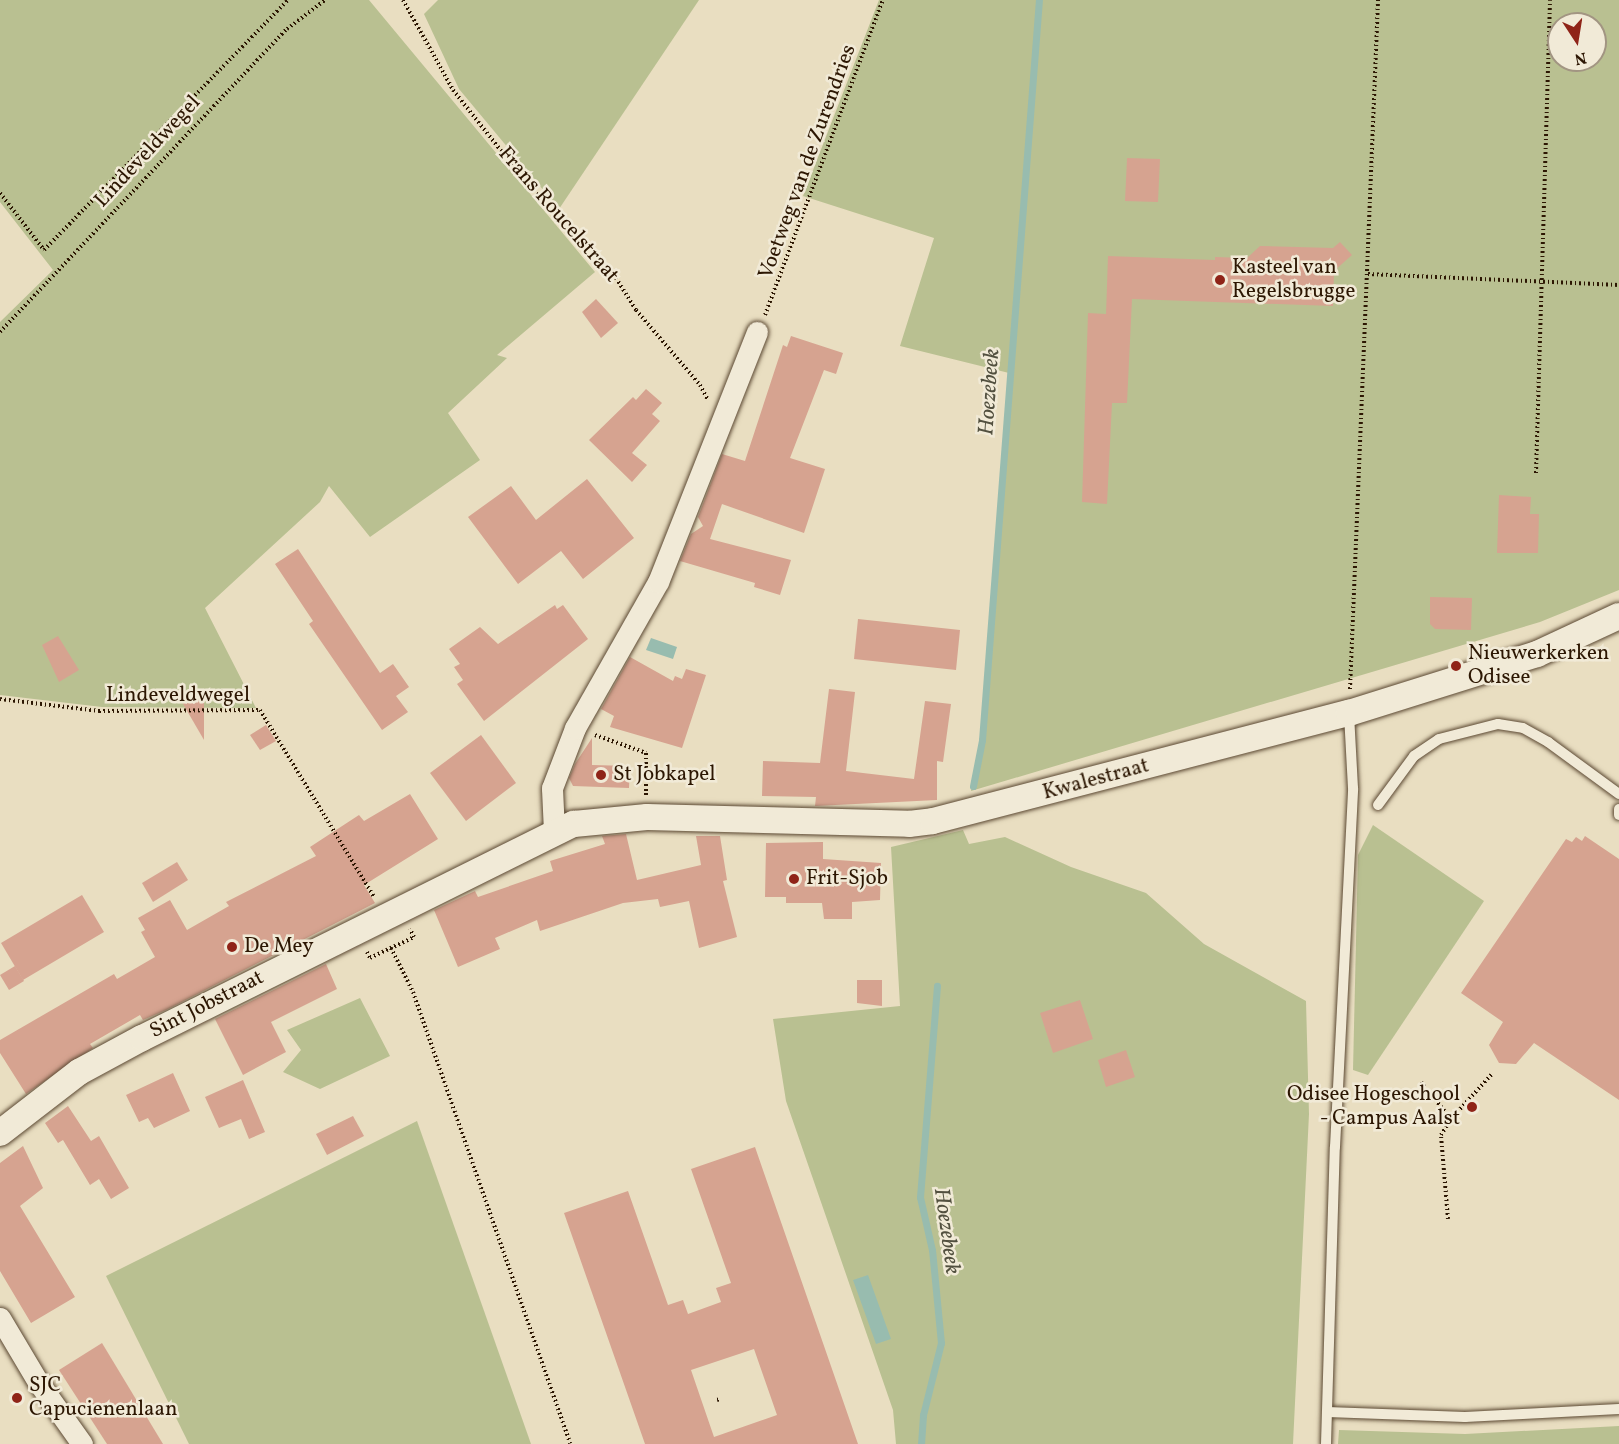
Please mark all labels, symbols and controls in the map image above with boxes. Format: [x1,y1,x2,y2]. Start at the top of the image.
north arrow [1547,12,1607,72]
street label: Voetweg van de Zurendries [754,41,862,283]
text: N [1572,46,1588,70]
street label: Lindeveldwegel [90,91,206,213]
street label: Frans Roucelstraat [492,142,624,288]
place label: Kasteel van Regelsbrugge [1232,255,1355,305]
marker: Kasteel van Regelsbrugge [1213,273,1227,287]
water label: Hoezebeek [974,348,1006,436]
place label: Nieuwerkerken Odisee [1468,641,1609,691]
marker: Nieuwerkerken Odisee [1449,659,1463,673]
street label: Lindeveldwegel [106,683,250,709]
street label: Kwalestraat [1040,754,1152,806]
place label: St Jobkapel [613,762,715,788]
marker: St Jobkapel [594,768,608,782]
place label: Frit-Sjob [806,866,888,892]
marker: Frit-Sjob [787,872,801,886]
place label: De Mey [244,934,314,960]
marker: De Mey [225,940,239,954]
street label: Sint Jobstraat [146,966,268,1044]
place label: Odisee Hogeschool - Campus Aalst [1287,1082,1460,1132]
marker: Odisee Hogeschool - Campus Aalst [1465,1100,1479,1114]
water label: Hoezebeek [927,1186,965,1276]
place label: SJC Capucienenlaan [29,1373,177,1423]
marker: SJC Capucienenlaan [10,1391,24,1405]

